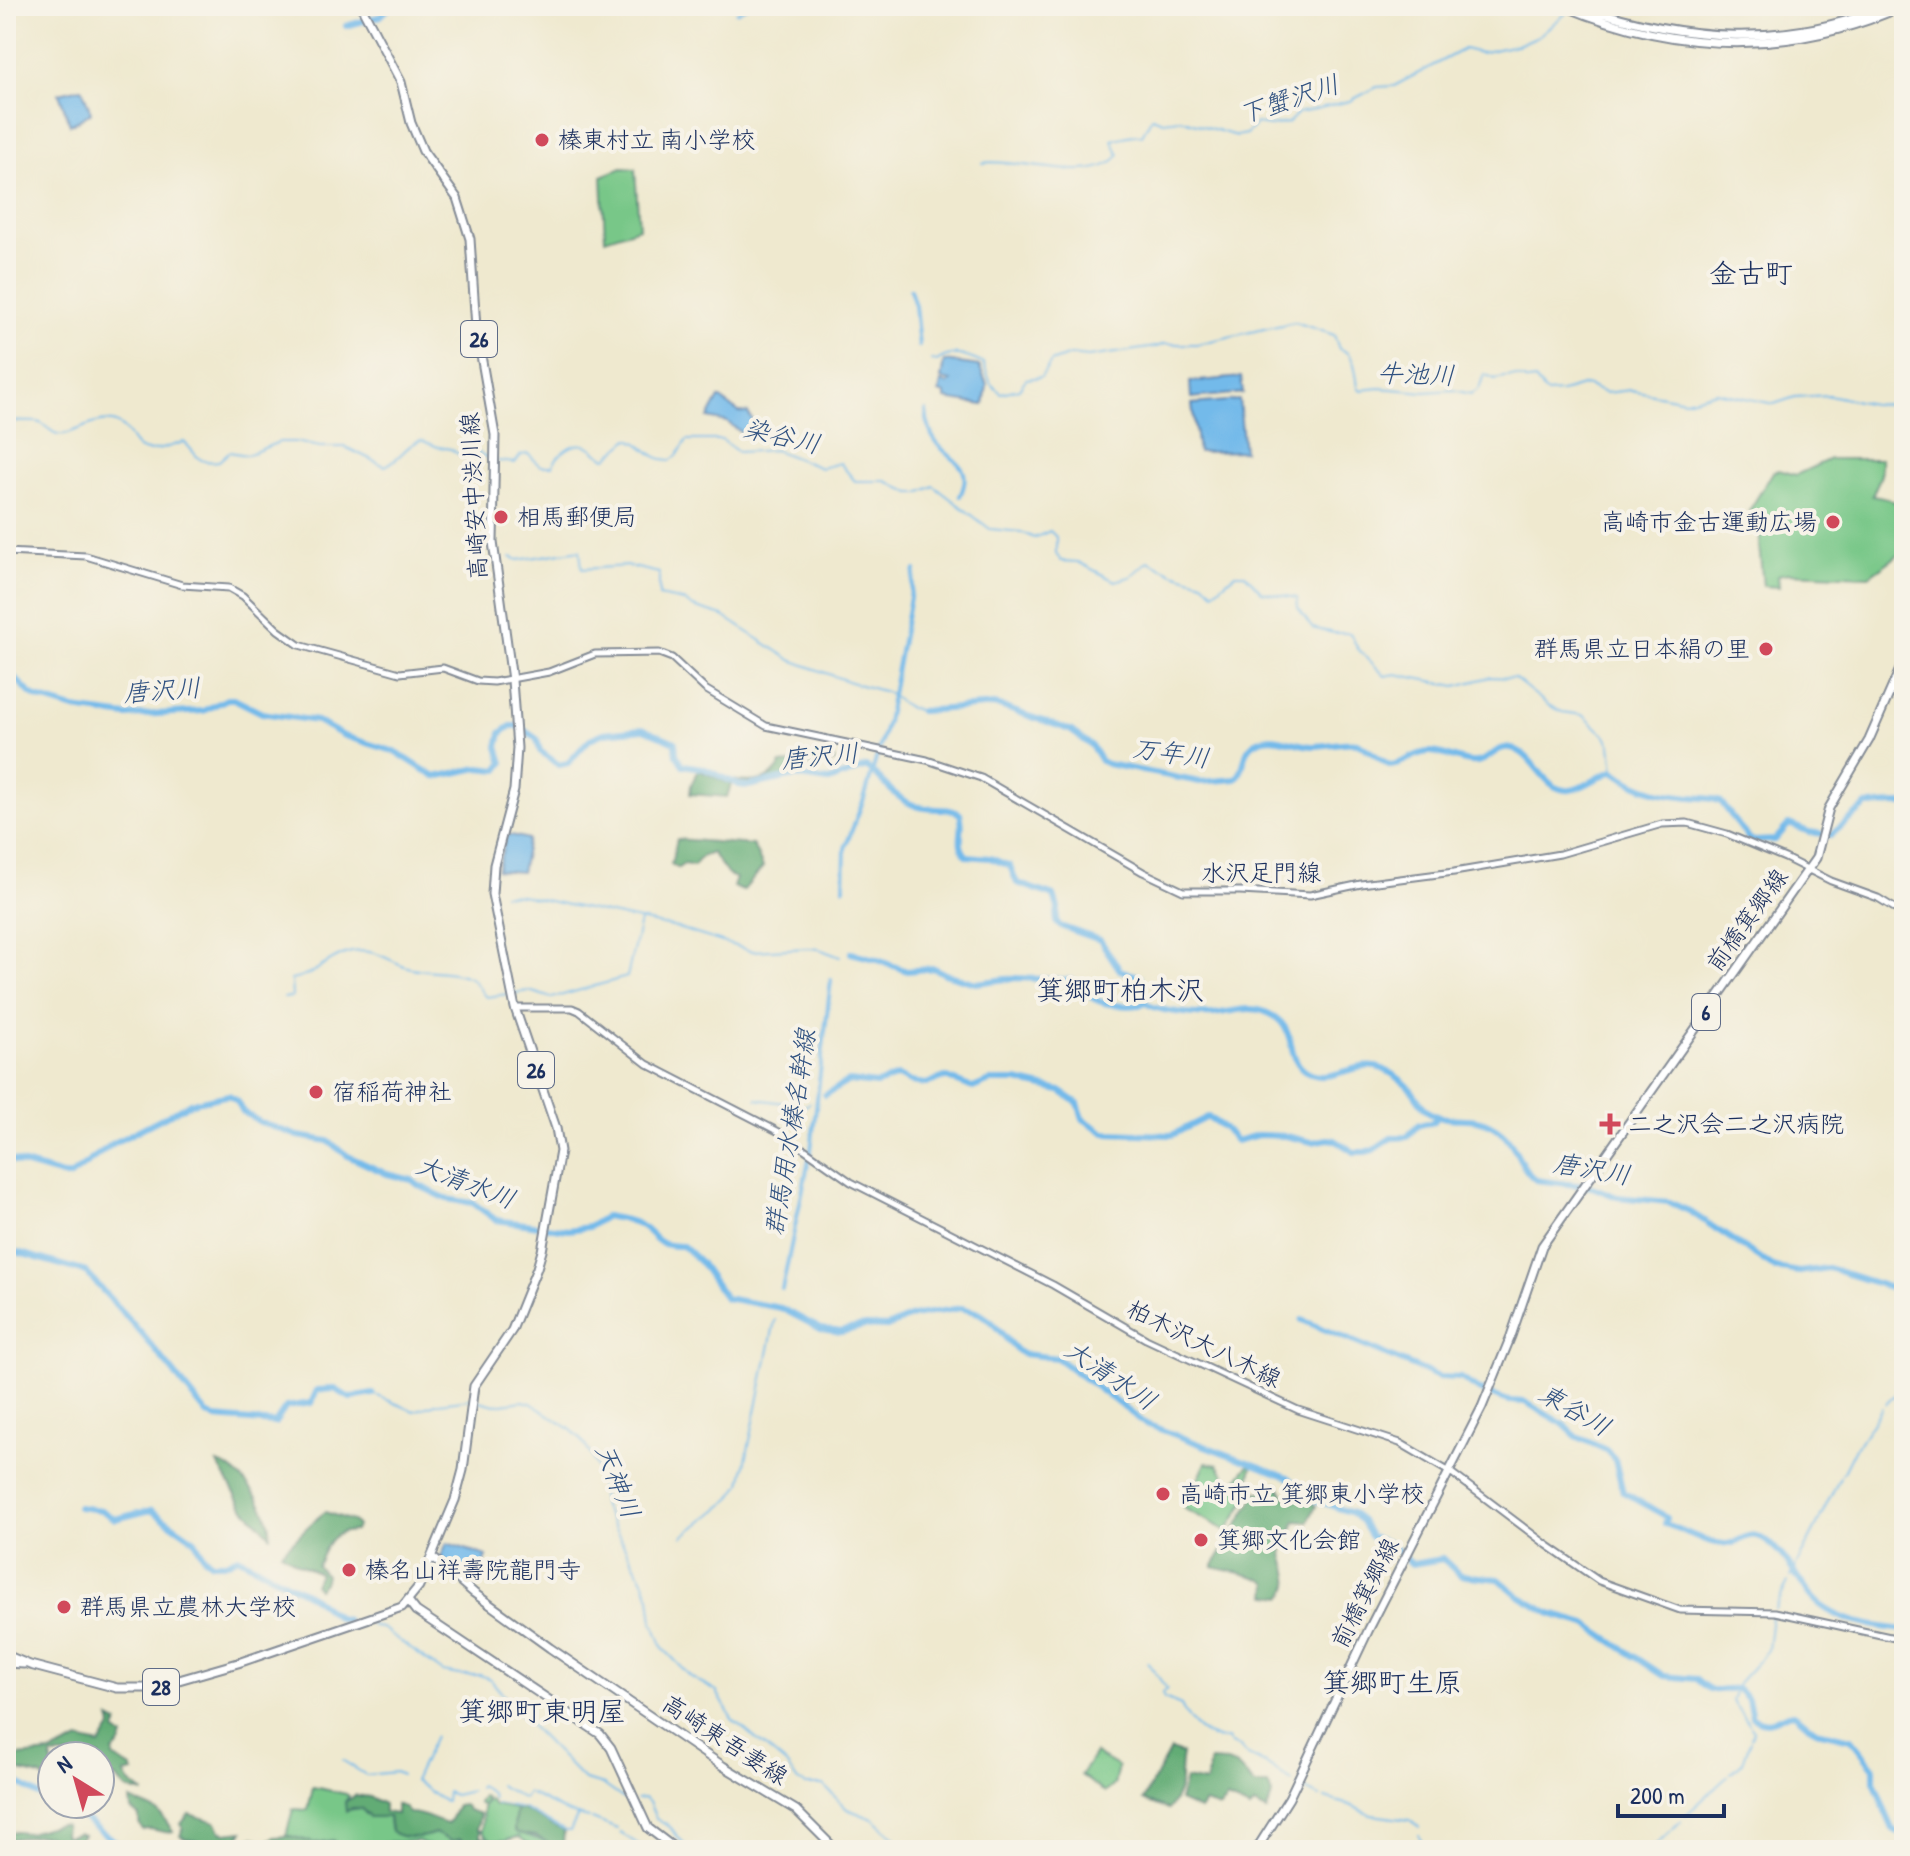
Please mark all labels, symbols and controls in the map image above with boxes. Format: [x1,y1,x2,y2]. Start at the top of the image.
water label: 下蟹沢川 [1234,66,1344,131]
place label: 榛東村立 南小学校 [558,123,756,155]
marker: 榛東村立 南小学校 [533,131,551,149]
district label: 金古町 [1709,254,1793,292]
road number: 26 [461,321,497,357]
water label: 牛池川 [1376,355,1456,392]
water label: 染谷川 [740,410,824,461]
street label: 高崎安中渋川線 [453,411,493,581]
place label: 相馬郵便局 [517,500,637,532]
place label: 高崎市金古運動広場 [1601,505,1817,537]
marker: 相馬郵便局 [492,508,510,526]
marker: 高崎市金古運動広場 [1824,513,1842,531]
place label: 群馬県立日本絹の里 [1534,632,1750,664]
marker: 群馬県立日本絹の里 [1757,640,1775,658]
water label: 唐沢川 [122,669,202,710]
water label: 万年川 [1130,730,1212,775]
water label: 唐沢川 [780,735,860,776]
street label: 水沢足門線 [1201,856,1321,888]
street label: 前橋箕郷線 [1698,861,1794,977]
district label: 箕郷町柏木沢 [1036,971,1204,1009]
road number: 6 [1692,994,1720,1030]
water label: 群馬用水榛名幹線 [756,1025,823,1237]
road number: 26 [518,1052,554,1088]
place label: 宿稲荷神社 [332,1075,452,1107]
marker: 宿稲荷神社 [307,1083,325,1101]
place label: 二之沢会二之沢病院 [1628,1107,1844,1139]
marker: 二之沢会二之沢病院 [1599,1113,1621,1135]
water label: 唐沢川 [1551,1144,1634,1193]
water label: 大清水川 [411,1147,521,1217]
street label: 柏木沢大八木線 [1122,1292,1287,1394]
water label: 大清水川 [1058,1331,1164,1418]
water label: 東谷川 [1533,1375,1618,1444]
water label: 天神川 [588,1438,649,1524]
place label: 高崎市立 箕郷東小学校 [1179,1477,1425,1509]
marker: 高崎市立 箕郷東小学校 [1154,1485,1172,1503]
place label: 箕郷文化会館 [1217,1523,1361,1555]
marker: 箕郷文化会館 [1192,1531,1210,1549]
street label: 前橋箕郷線 [1323,1532,1406,1653]
place label: 榛名山祥壽院龍門寺 [365,1553,581,1585]
marker: 榛名山祥壽院龍門寺 [340,1561,358,1579]
place label: 群馬県立農林大学校 [80,1590,296,1622]
marker: 群馬県立農林大学校 [55,1598,73,1616]
district label: 箕郷町生原 [1322,1663,1462,1701]
road number: 28 [143,1669,179,1705]
street label: 高崎東吾妻線 [656,1687,795,1792]
district label: 箕郷町東明屋 [458,1692,626,1730]
north arrow [36,1740,116,1820]
text: N [50,1748,78,1780]
scale bar [1618,1768,1724,1818]
text: 200 m [1630,1779,1685,1811]

